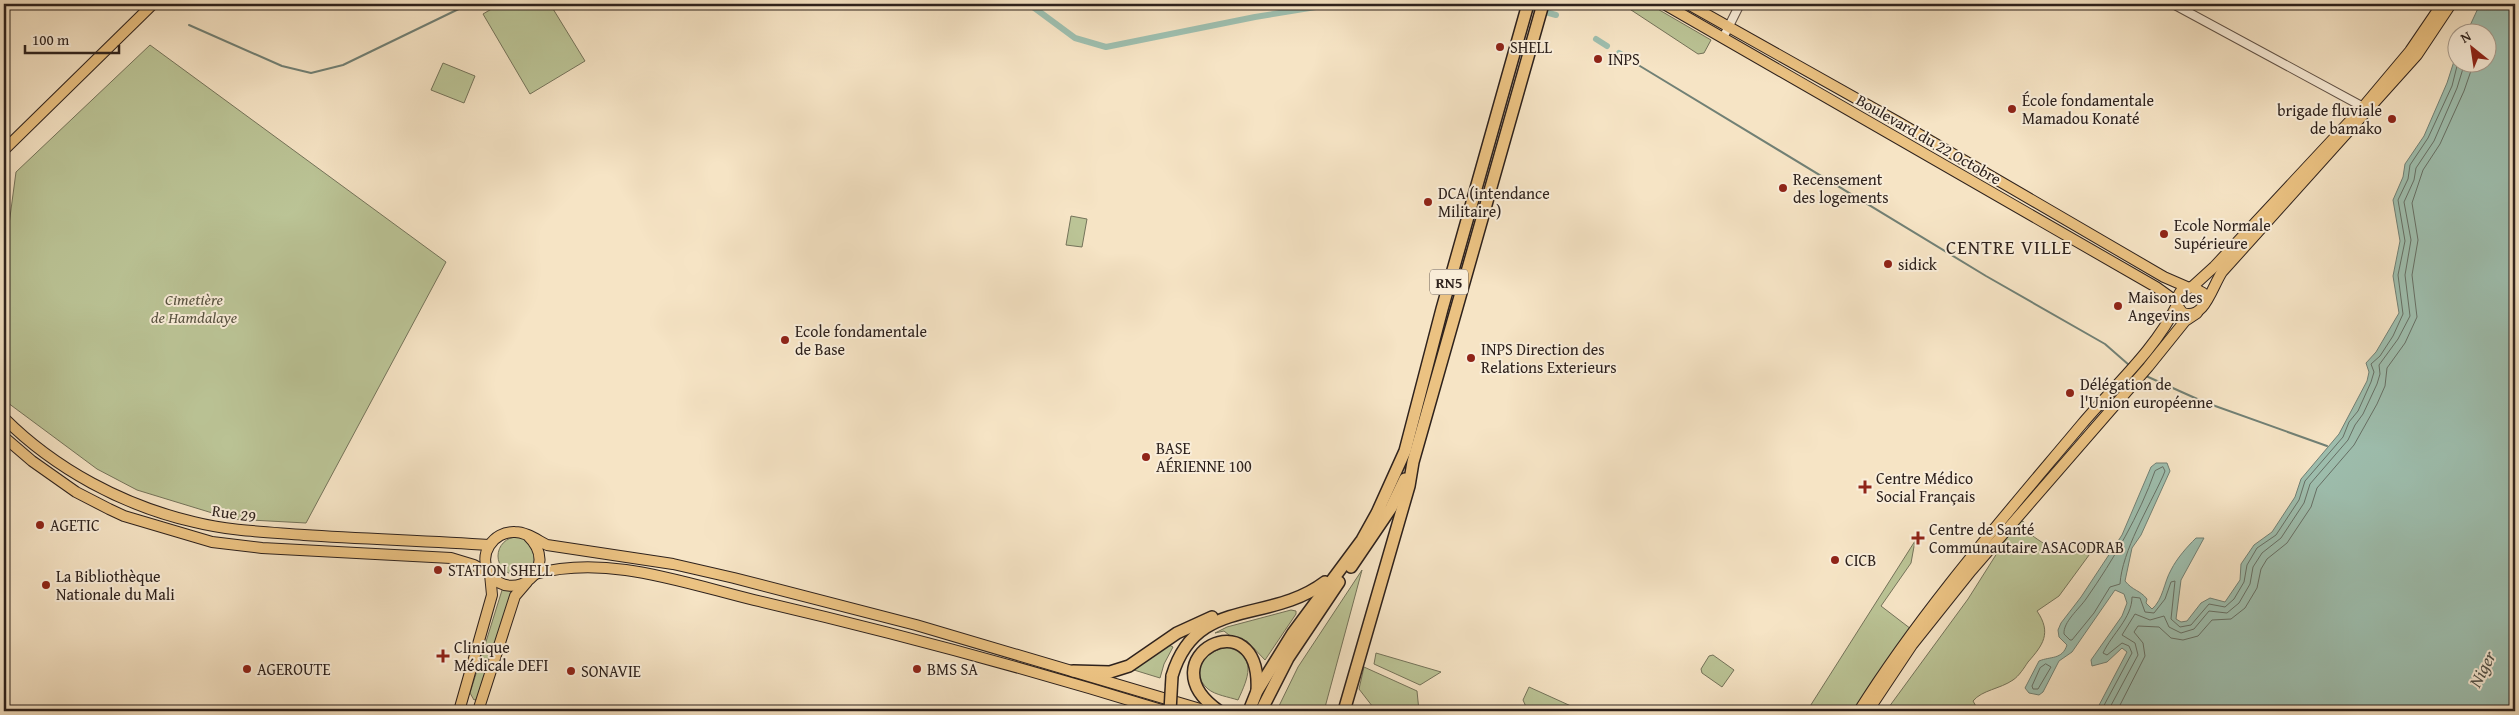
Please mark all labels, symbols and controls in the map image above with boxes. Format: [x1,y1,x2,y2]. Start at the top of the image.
scale bar [25,22,119,54]
north arrow [2446,22,2496,72]
text: N [2456,25,2475,48]
text: 100 m [32,29,70,50]
place label: SHELL [1510,35,1552,59]
marker: SHELL [1494,41,1506,53]
place label: INPS [1608,47,1640,71]
marker: INPS [1592,53,1604,65]
street label: Boulevard du 22 Octobre [1852,88,2006,190]
place label: École fondamentale Mamadou Konaté [2022,88,2154,130]
place label: brigade fluviale de bamako [2277,98,2382,140]
marker: École fondamentale Mamadou Konaté [2006,103,2018,115]
marker: brigade fluviale de bamako [2386,113,2398,125]
place label: Recensement des logements [1793,167,1889,209]
place label: DCA (intendance Militaire) [1438,181,1550,223]
marker: Recensement des logements [1777,182,1789,194]
marker: DCA (intendance Militaire) [1422,196,1434,208]
place label: Ecole Normale Supérieure [2174,213,2271,255]
marker: Ecole Normale Supérieure [2158,228,2170,240]
district label: CENTRE VILLE [1946,233,2072,261]
place label: sidick [1898,252,1938,276]
marker: sidick [1882,258,1894,270]
road number: RN5 [1430,270,1468,294]
place label: Maison des Angevins [2128,285,2203,327]
park label: Cimetière de Hamdalaye [151,287,238,329]
marker: Maison des Angevins [2112,300,2124,312]
place label: Ecole fondamentale de Base [795,319,927,361]
marker: Ecole fondamentale de Base [779,334,791,346]
place label: INPS Direction des Relations Exterieurs [1481,337,1617,379]
marker: INPS Direction des Relations Exterieurs [1465,352,1477,364]
place label: Délégation de l'Union européenne [2080,372,2213,414]
marker: Délégation de l'Union européenne [2064,387,2076,399]
place label: BASE AÉRIENNE 100 [1156,436,1252,478]
marker: BASE AÉRIENNE 100 [1140,451,1152,463]
place label: Centre Médico Social Français [1876,466,1975,508]
marker: Centre Médico Social Français [1858,480,1872,494]
street label: Rue 29 [210,498,258,528]
place label: AGETIC [50,513,100,537]
place label: Centre de Santé Communautaire ASACODRAB [1929,517,2124,559]
marker: AGETIC [34,519,46,531]
marker: Centre de Santé Communautaire ASACODRAB [1911,531,1925,545]
place label: CICB [1845,548,1876,572]
marker: CICB [1829,554,1841,566]
place label: STATION SHELL [448,558,553,582]
place label: La Bibliothèque Nationale du Mali [56,564,175,606]
marker: STATION SHELL [432,564,444,576]
marker: La Bibliothèque Nationale du Mali [40,579,52,591]
place label: Clinique Médicale DEFI [454,635,548,677]
water label: Niger [2461,645,2503,693]
marker: Clinique Médicale DEFI [436,649,450,663]
place label: AGEROUTE [257,657,331,681]
place label: BMS SA [927,657,978,681]
place label: SONAVIE [581,659,641,683]
marker: AGEROUTE [241,663,253,675]
marker: BMS SA [911,663,923,675]
marker: SONAVIE [565,665,577,677]

